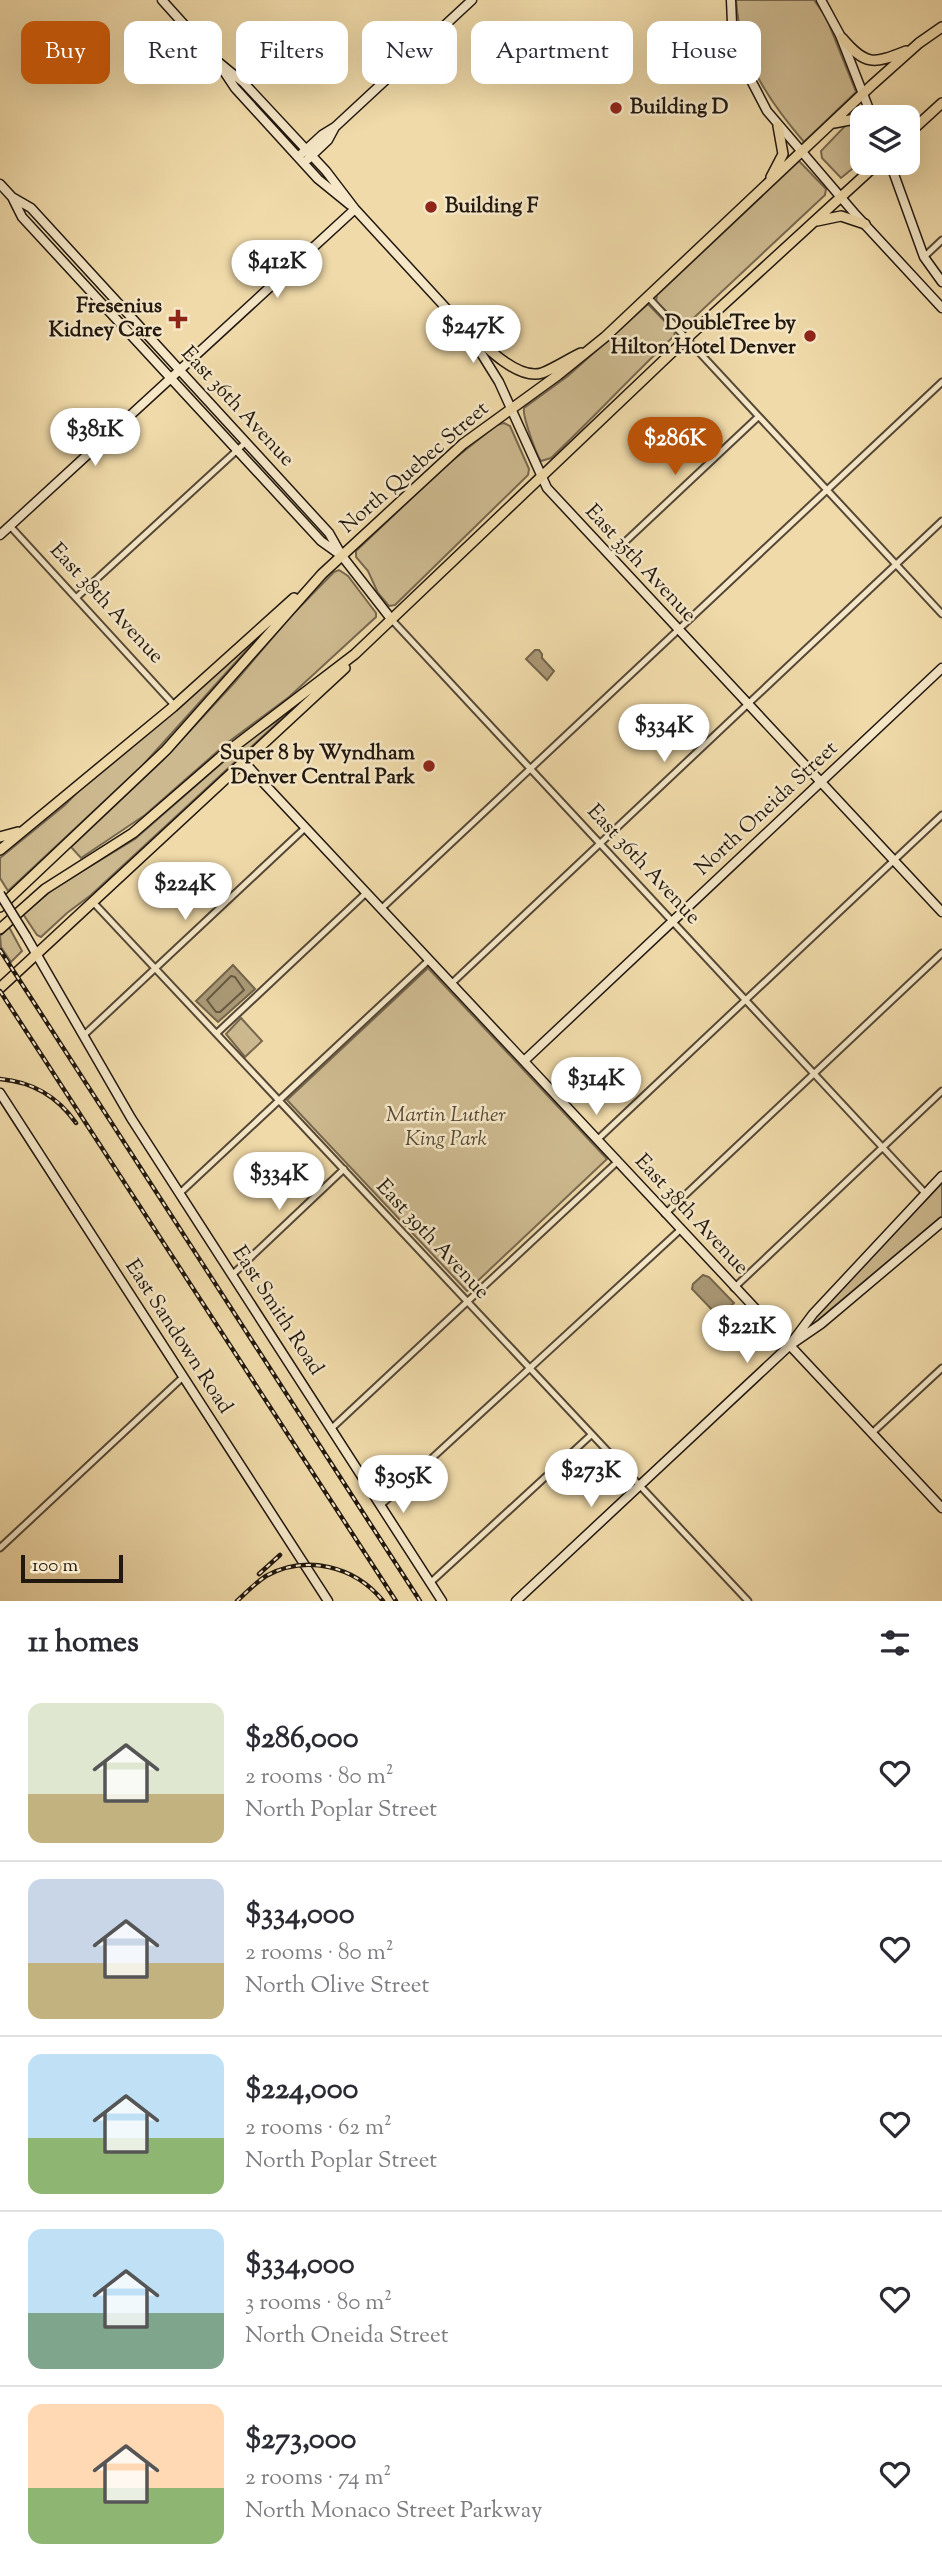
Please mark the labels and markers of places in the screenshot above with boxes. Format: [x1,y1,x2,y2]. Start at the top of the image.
place label: Building D [630,93,729,123]
marker: Building D [608,100,624,116]
place label: Building F [445,192,539,222]
marker: Building F [423,199,439,215]
pin: $412K [228,240,326,300]
place label: Fresenius Kidney Care [49,292,162,346]
pin: $247K [424,306,522,365]
marker: Fresenius Kidney Care [168,309,188,329]
place label: DoubleTree by Hilton Hotel Denver [611,309,797,363]
marker: DoubleTree by Hilton Hotel Denver [802,328,818,344]
pin: $381K [46,408,144,468]
pin: $286K [626,418,724,477]
pin: $334K [615,704,713,764]
place label: Super 8 by Wyndham Denver Central Park [220,739,416,793]
marker: Super 8 by Wyndham Denver Central Park [421,758,437,774]
pin: $224K [136,862,234,922]
pin: $314K [547,1058,645,1117]
pin: $334K [230,1152,328,1212]
pin: $221K [698,1306,796,1365]
pin: $273K [542,1450,640,1509]
pin: $305K [354,1456,452,1515]

